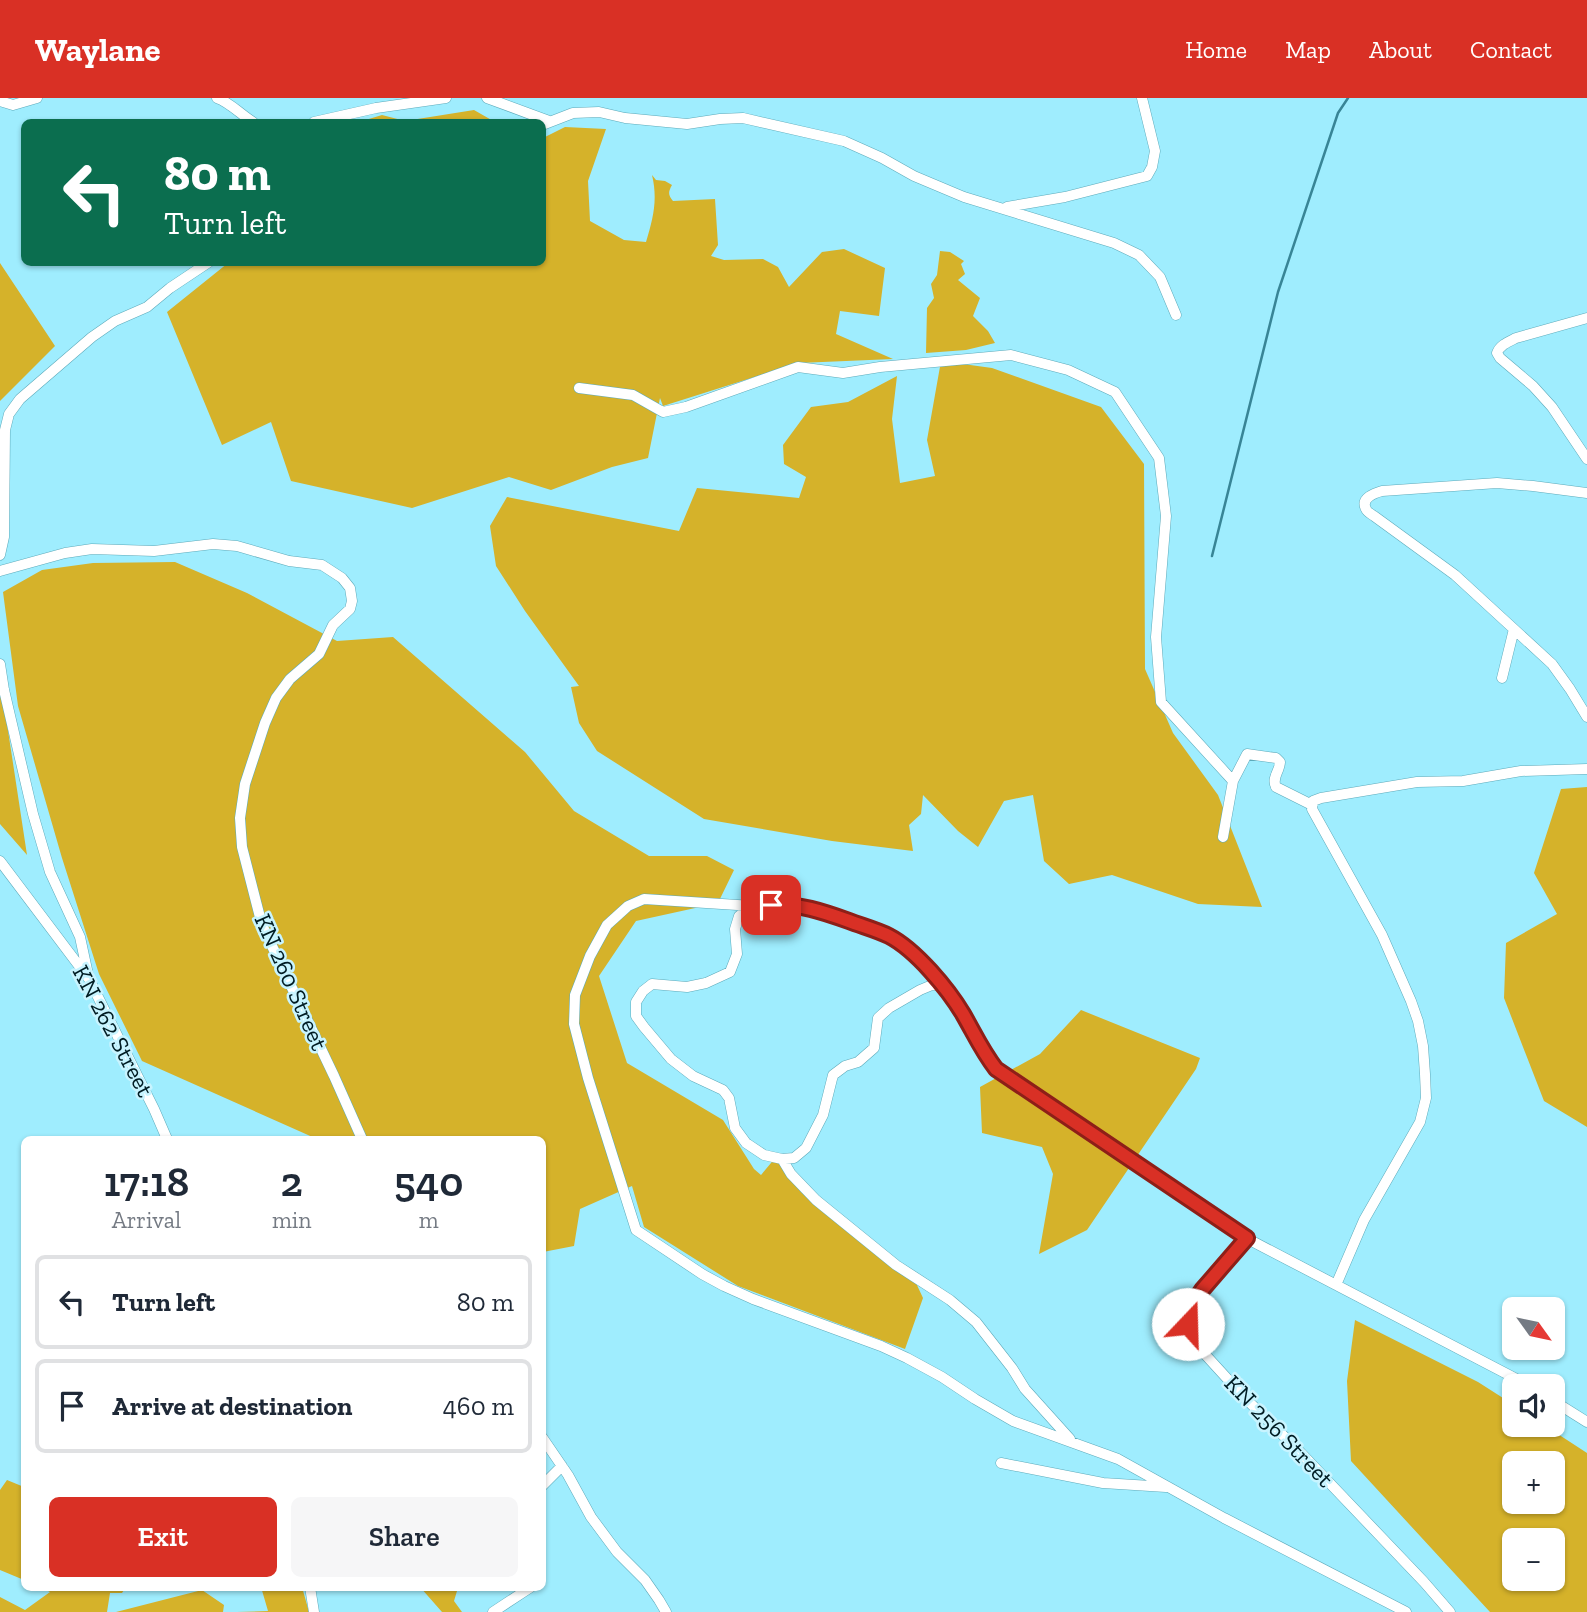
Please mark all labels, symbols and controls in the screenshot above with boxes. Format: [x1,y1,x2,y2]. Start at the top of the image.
text: Waylane [35,30,161,69]
text: Home [1185,35,1247,64]
text: Map [1285,35,1331,64]
text: About [1369,35,1432,64]
text: Contact [1470,35,1552,64]
text: 80 m [164,144,271,203]
icon: left [49,147,140,238]
text: Turn left [164,204,286,242]
pin [741,875,801,935]
icon: arrive [752,886,790,924]
street label: KN 260 Street [248,909,334,1055]
street label: KN 262 Street [67,960,160,1102]
text: 17:18 [104,1156,189,1207]
text: 2 [281,1156,303,1207]
text: 540 [394,1156,463,1207]
text: Arrival [112,1206,181,1234]
text: min [272,1206,311,1234]
text: m [419,1206,439,1234]
icon: left [53,1283,91,1321]
text: Turn left [112,1286,215,1318]
text: 80 m [457,1286,514,1318]
position arrow [1151,1287,1225,1361]
north arrow [1502,1297,1564,1360]
map controls [1502,1297,1565,1591]
street label: KN 256 Street [1219,1369,1340,1493]
button: sound [1502,1374,1565,1437]
icon: arrive [53,1387,91,1425]
text: Arrive at destination [112,1390,352,1422]
text: 460 m [443,1390,514,1422]
button: + [1502,1451,1565,1514]
button: Exit [49,1497,277,1577]
button: Share [291,1497,518,1577]
button: − [1502,1528,1565,1591]

